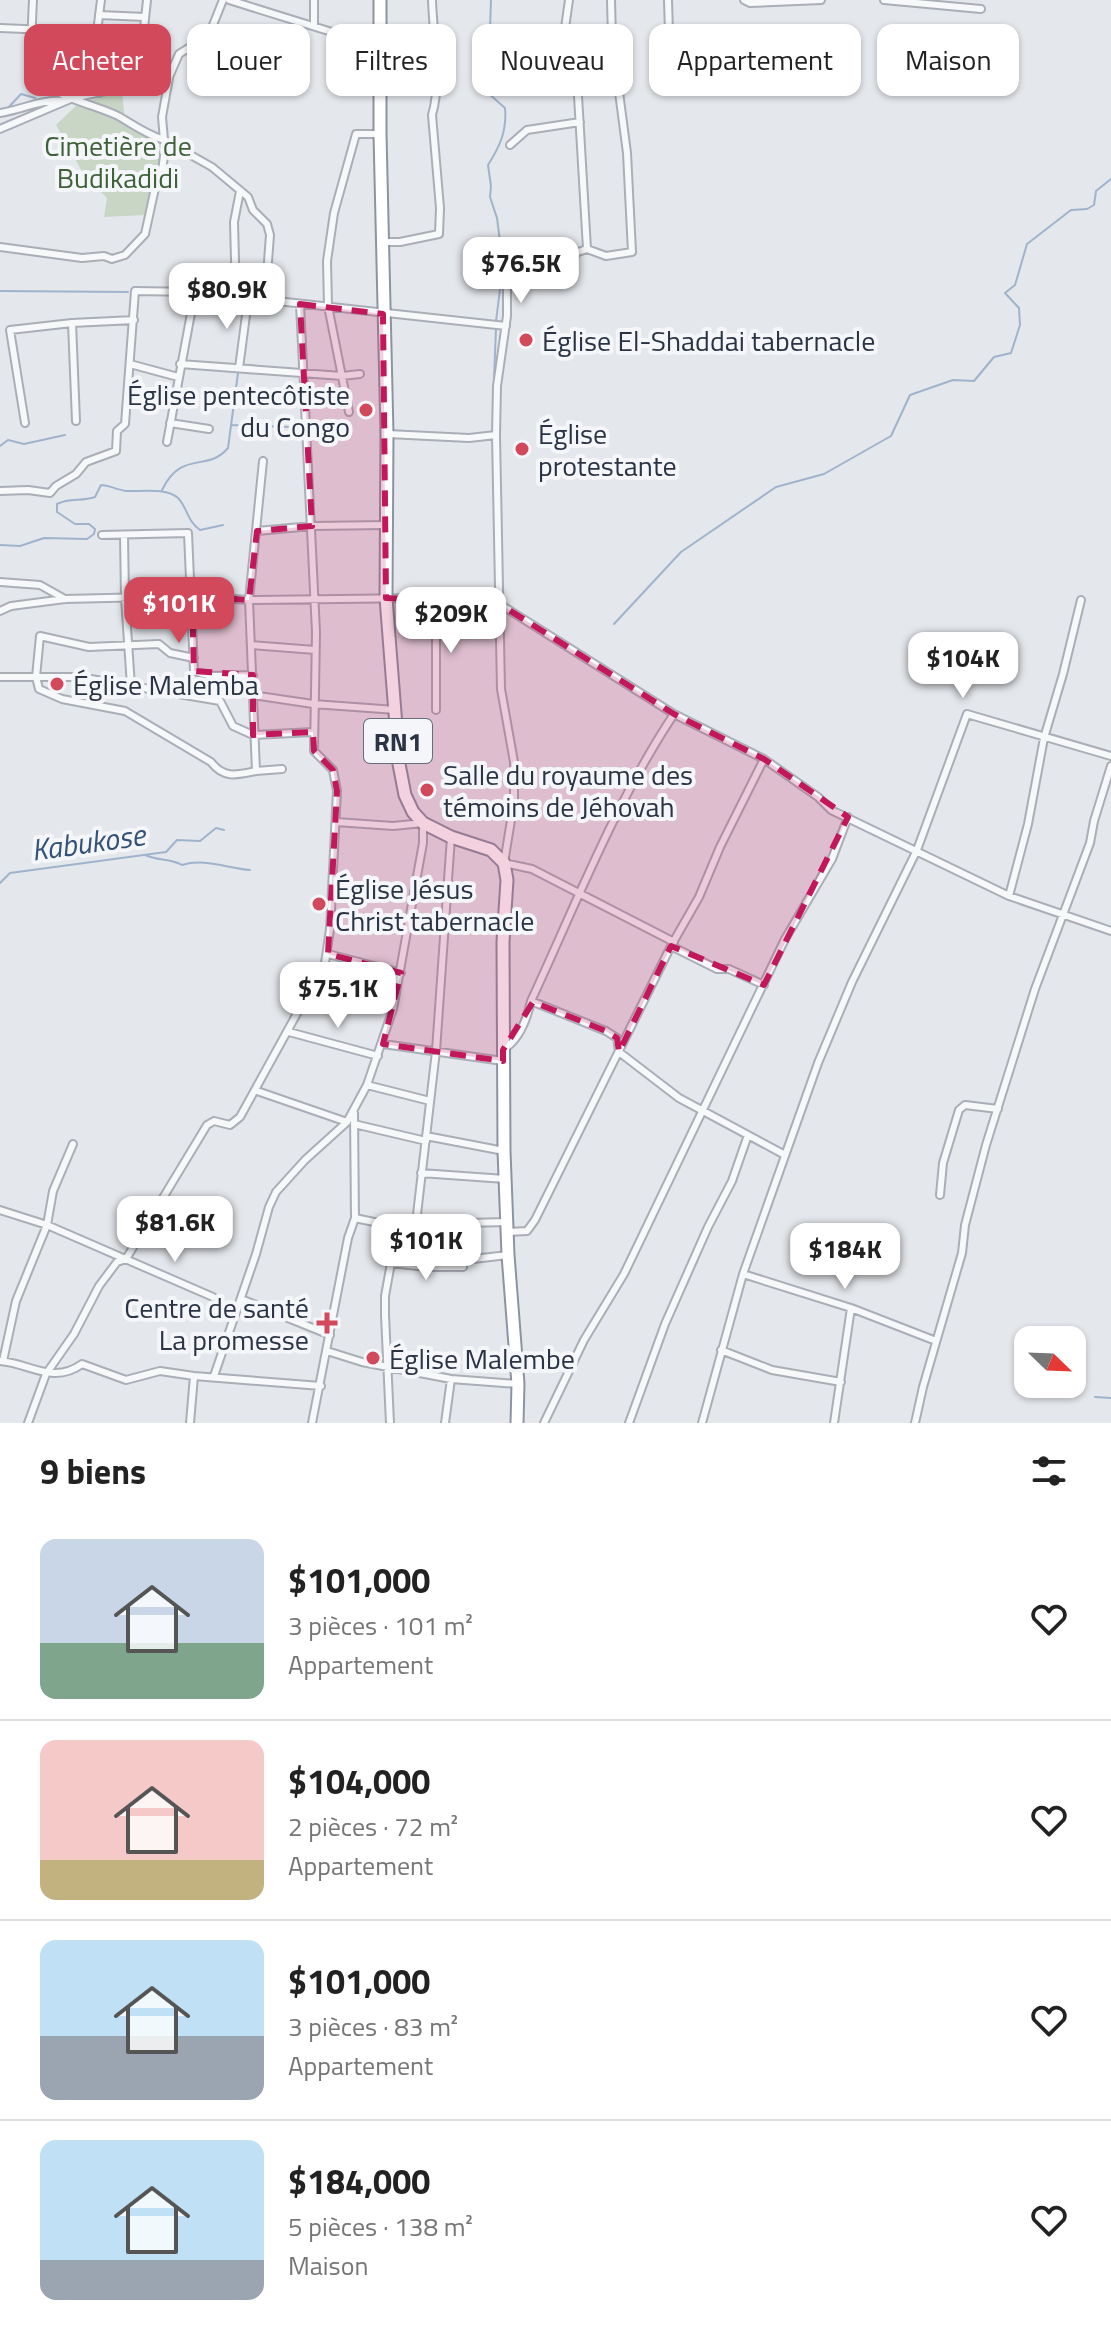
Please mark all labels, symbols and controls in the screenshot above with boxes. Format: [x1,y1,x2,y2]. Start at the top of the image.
chip: Acheter [24,24,171,96]
chip: Louer [187,24,310,96]
chip: Filtres [326,24,456,96]
chip: Nouveau [472,24,633,96]
chip: Appartement [649,24,861,96]
chip: Maison [877,24,1019,96]
park label: Cimetière de Budikadidi [44,124,192,199]
pin: $76.5K [456,237,586,305]
text: $76.5K [481,243,561,282]
pin: $80.9K [162,263,292,331]
text: $80.9K [187,269,267,308]
place label: Église El-Shaddai tabernacle [542,319,875,362]
marker: Église El-Shaddai tabernacle [517,331,535,349]
place label: Église pentecôtiste du Congo [127,373,350,448]
marker: Église pentecôtiste du Congo [357,401,375,419]
place label: Église protestante [538,412,677,487]
marker: Église protestante [513,440,531,458]
pin: $101K [123,577,235,645]
text: $101K [142,583,216,622]
pin: $209K [395,587,507,655]
text: $209K [414,593,488,632]
pin: $104K [907,632,1019,700]
text: $104K [926,638,1000,677]
place label: Église Malemba [73,663,259,706]
marker: Église Malemba [48,675,66,693]
road number: RN1 [364,719,432,763]
place label: Salle du royaume des témoins de Jéhovah [443,753,693,828]
marker: Salle du royaume des témoins de Jéhovah [418,781,436,799]
water label: Kabukose [28,811,150,873]
place label: Église Jésus Christ tabernacle [335,867,534,942]
marker: Église Jésus Christ tabernacle [310,895,328,913]
pin: $75.1K [273,962,403,1030]
text: $75.1K [298,968,378,1007]
pin: $81.6K [110,1196,240,1264]
text: $81.6K [135,1202,215,1241]
pin: $101K [370,1214,482,1282]
text: $101K [389,1220,463,1259]
pin: $184K [789,1223,901,1291]
text: $184K [808,1229,882,1268]
place label: Centre de santé La promesse [124,1286,309,1361]
marker: Centre de santé La promesse [316,1312,338,1334]
north arrow [1014,1326,1086,1398]
map controls [1014,1326,1086,1398]
place label: Église Malembe [389,1337,575,1380]
marker: Église Malembe [364,1349,382,1367]
text: 9 biens [40,1445,146,1497]
icon: filters [1027,1449,1071,1493]
text: $101,000 [288,1554,430,1606]
icon: home [104,1571,200,1667]
icon: heart [1027,1597,1071,1641]
text: 3 pièces · 101 m² [288,1606,473,1645]
text: Appartement [288,1645,433,1684]
text: $104,000 [288,1755,430,1807]
icon: home [104,1772,200,1868]
icon: heart [1027,1798,1071,1842]
text: 2 pièces · 72 m² [288,1807,458,1846]
text: Appartement [288,1846,433,1885]
text: $101,000 [288,1955,430,2007]
icon: home [104,1972,200,2068]
icon: heart [1027,1998,1071,2042]
text: 3 pièces · 83 m² [288,2007,458,2046]
text: Appartement [288,2046,433,2085]
text: $184,000 [288,2155,430,2207]
icon: home [104,2172,200,2268]
icon: heart [1027,2198,1071,2242]
text: 5 pièces · 138 m² [288,2207,473,2246]
text: Maison [288,2246,368,2285]

